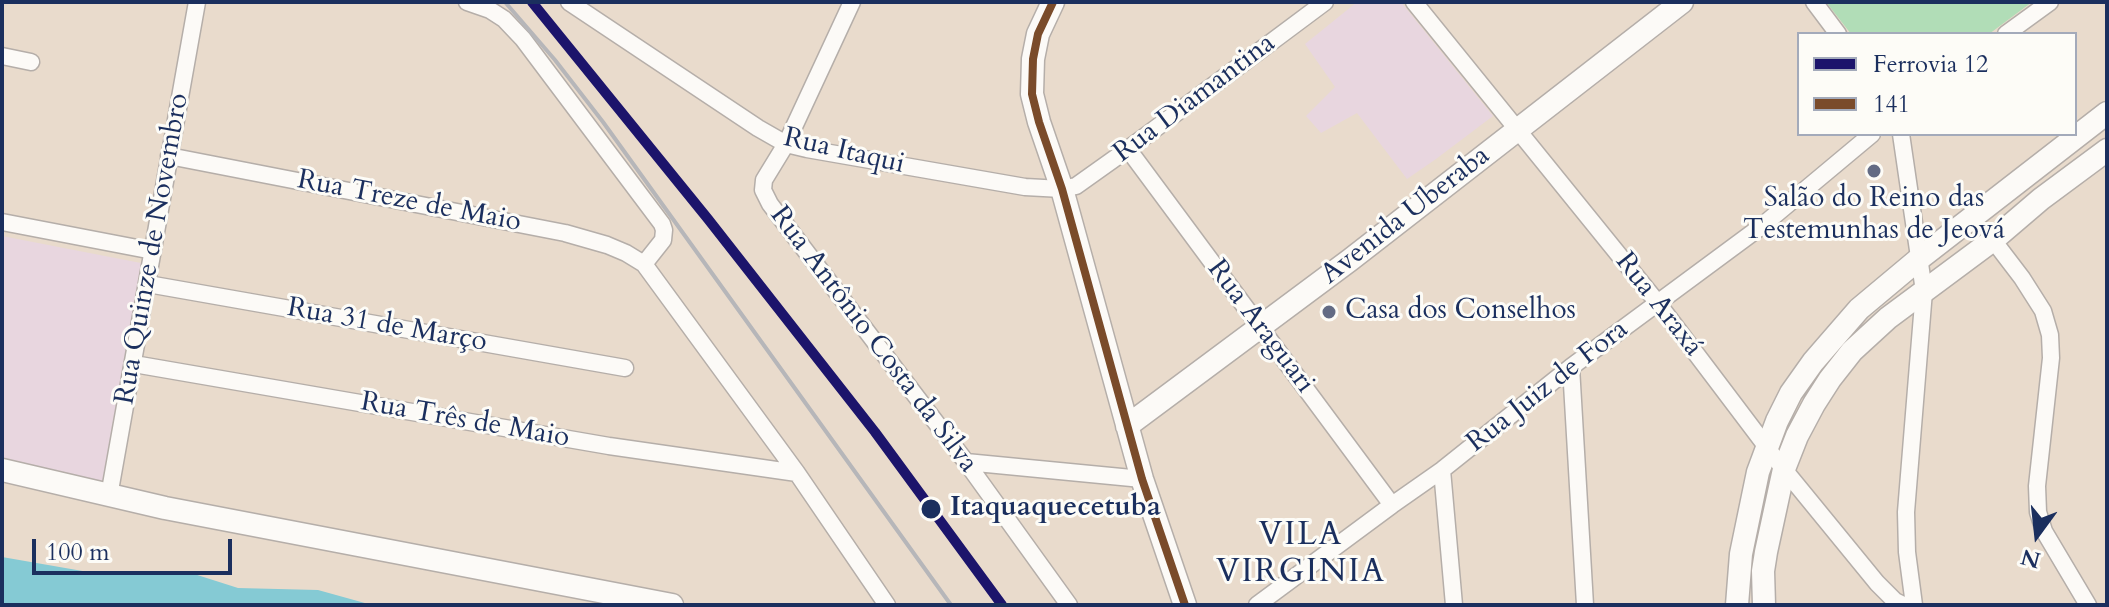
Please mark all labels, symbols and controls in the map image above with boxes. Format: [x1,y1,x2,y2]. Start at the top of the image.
street label: Rua Diamantina [1108,27,1282,171]
legend [1797,32,2077,136]
text: Ferrovia 12 [1873,48,1988,81]
text: 141 [1873,88,1910,121]
street label: Rua Quinze de Novembro [109,91,197,407]
street label: Rua Itaqui [780,122,908,182]
street label: Avenida Uberaba [1315,140,1497,292]
marker: Salão do Reino das Testemunhas de Jeová [1865,162,1883,180]
street label: Rua Treze de Maio [294,164,524,240]
place label: Salão do Reino das Testemunhas de Jeová [1743,183,2005,249]
street label: Rua Antônio Costa da Silva [762,200,984,480]
street label: Rua Araxá [1607,246,1709,364]
street label: Rua Araguari [1199,254,1321,400]
street label: Rua 31 de Março [284,292,490,360]
place label: Casa dos Conselhos [1345,295,1576,329]
marker: Casa dos Conselhos [1320,303,1338,321]
street label: Rua Juiz de Fora [1461,314,1635,460]
street label: Rua Três de Maio [358,386,572,456]
place label: Itaquaquecetuba [950,492,1161,526]
north arrow [1997,495,2077,575]
marker: Itaquaquecetuba [919,497,943,521]
district label: VILA VIRGINIA [1216,518,1386,593]
scale bar [36,523,236,573]
text: 100 m [46,536,110,569]
text: N [2018,541,2044,575]

